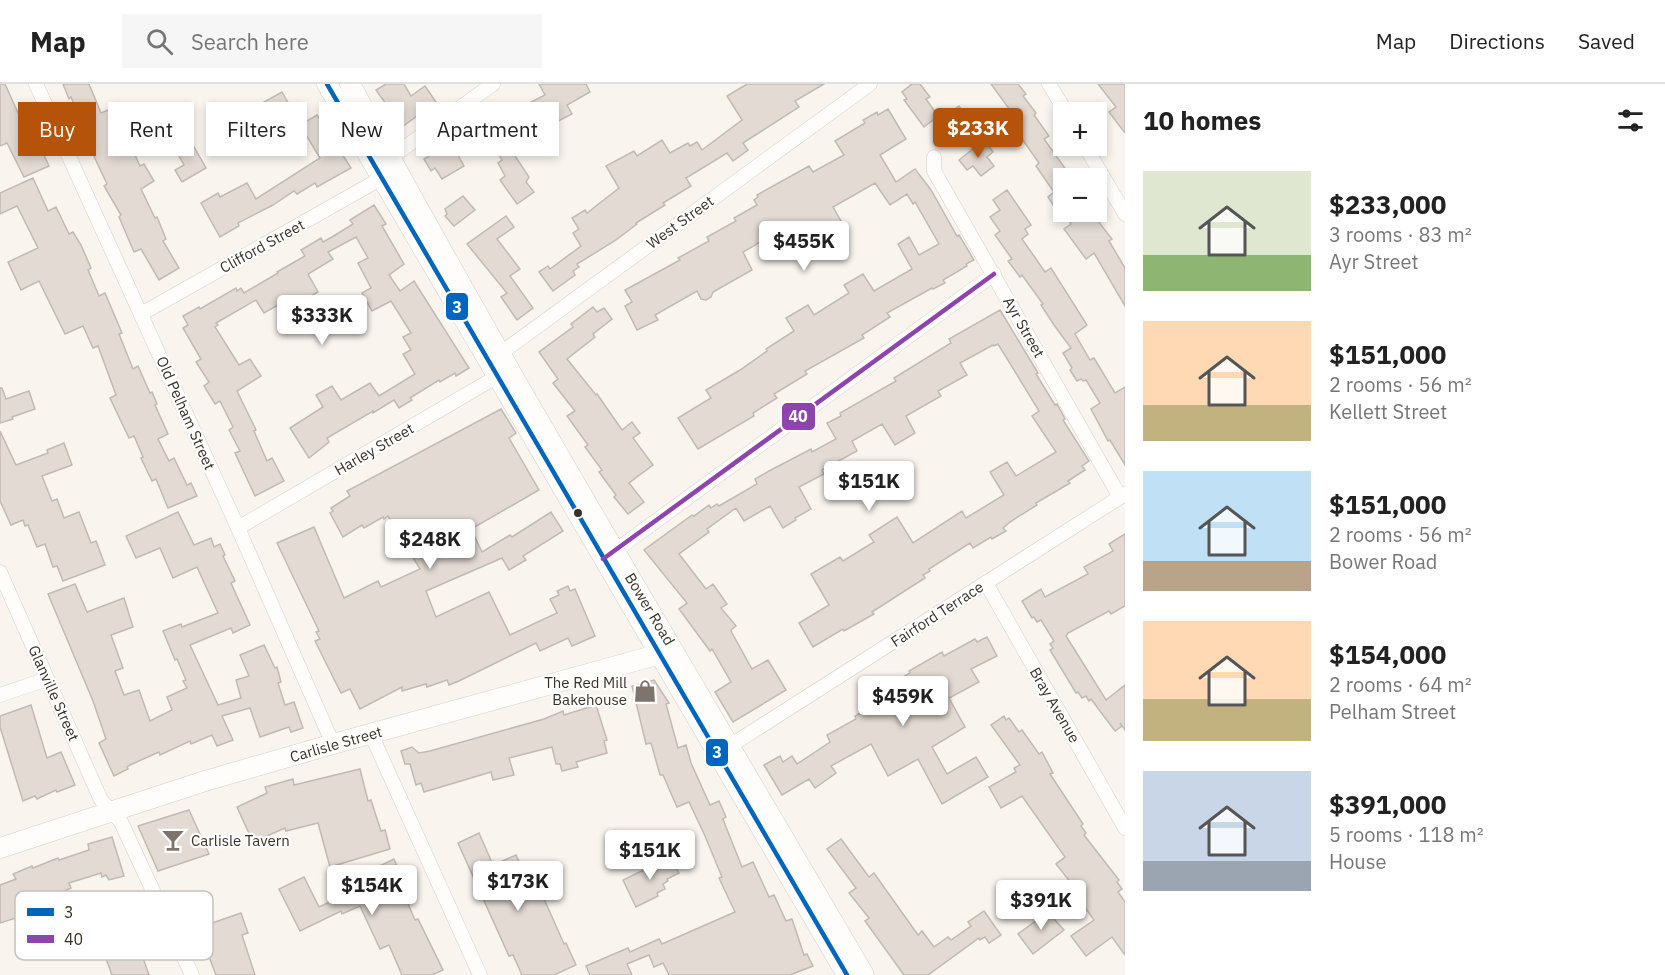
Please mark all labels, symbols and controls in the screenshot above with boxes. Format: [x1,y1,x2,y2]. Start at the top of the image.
search box [122,14,542,68]
text: Map [30,23,86,60]
icon: search [143,25,176,58]
text: Search here [191,27,309,56]
text: Map [1376,27,1416,55]
text: Directions [1449,27,1545,55]
text: Saved [1578,27,1635,55]
chip: Buy [18,102,96,156]
chip: Rent [108,102,194,156]
chip: Filters [206,102,307,156]
chip: New [319,102,404,156]
chip: Apartment [416,102,559,156]
map controls [1053,102,1107,222]
button: + [1053,102,1107,156]
text: 10 homes [1143,103,1261,137]
icon: filters [1614,104,1647,137]
pin: $233K [936,108,1020,159]
text: $233K [947,114,1009,141]
button: − [1053,168,1107,222]
text: $233,000 [1329,187,1446,221]
street label: West Street [643,191,717,253]
icon: home [1191,195,1263,267]
street label: Clifford Street [216,215,308,277]
pin: $455K [762,221,846,272]
text: 3 rooms · 83 m² [1329,221,1472,248]
text: $455K [773,227,835,254]
text: Ayr Street [1329,248,1418,275]
line badge: 3 [445,292,469,321]
street label: Ayr Street [999,293,1049,361]
pin: $333K [280,295,364,346]
text: 3 [452,297,462,317]
text: $333K [291,301,353,328]
text: $151,000 [1329,337,1446,371]
icon: home [1191,345,1263,417]
street label: Old Pelham Street [152,353,220,473]
text: 2 rooms · 56 m² [1329,371,1472,398]
text: Kellett Street [1329,398,1447,425]
line badge: 40 [781,402,816,431]
text: 40 [788,406,808,426]
street label: Harley Street [331,419,417,479]
pin: $151K [827,461,911,512]
text: $151K [838,467,900,494]
text: $151,000 [1329,487,1446,521]
icon: home [1191,495,1263,567]
unlabelled marker [572,507,584,519]
pin: $248K [388,519,472,570]
text: 2 rooms · 56 m² [1329,521,1472,548]
text: $248K [399,525,461,552]
text: Bower Road [1329,548,1437,575]
street label: Bower Road [621,569,679,649]
street label: Fairford Terrace [887,577,987,651]
text: $154,000 [1329,637,1446,671]
street label: Glanville Street [24,642,84,744]
icon: home [1191,645,1263,717]
street label: Bray Avenue [1026,664,1084,746]
text: 2 rooms · 64 m² [1329,671,1472,698]
place label: The Red Mill Bakehouse [544,673,627,709]
pin: $459K [861,676,945,727]
shop icon: The Red Mill Bakehouse [632,678,658,704]
text: $459K [872,682,934,709]
text: Pelham Street [1329,698,1456,725]
street label: Carlisle Street [288,722,384,766]
line badge: 3 [705,738,729,767]
text: 3 [712,742,722,762]
text: $391,000 [1329,787,1446,821]
icon: home [1191,795,1263,867]
text: 5 rooms · 118 m² [1329,821,1484,848]
bar icon: Carlisle Tavern [160,827,186,853]
pin: $151K [608,830,692,881]
place label: Carlisle Tavern [191,831,290,850]
text: $151K [619,836,681,863]
text: House [1329,848,1386,875]
pin: $173K [476,861,560,912]
pin: $154K [330,865,414,916]
text: $173K [487,867,549,894]
text: $154K [341,871,403,898]
pin: $391K [999,880,1083,931]
text: $391K [1010,886,1072,913]
legend [15,891,213,960]
text: 3 [64,902,74,922]
text: 40 [64,929,83,949]

